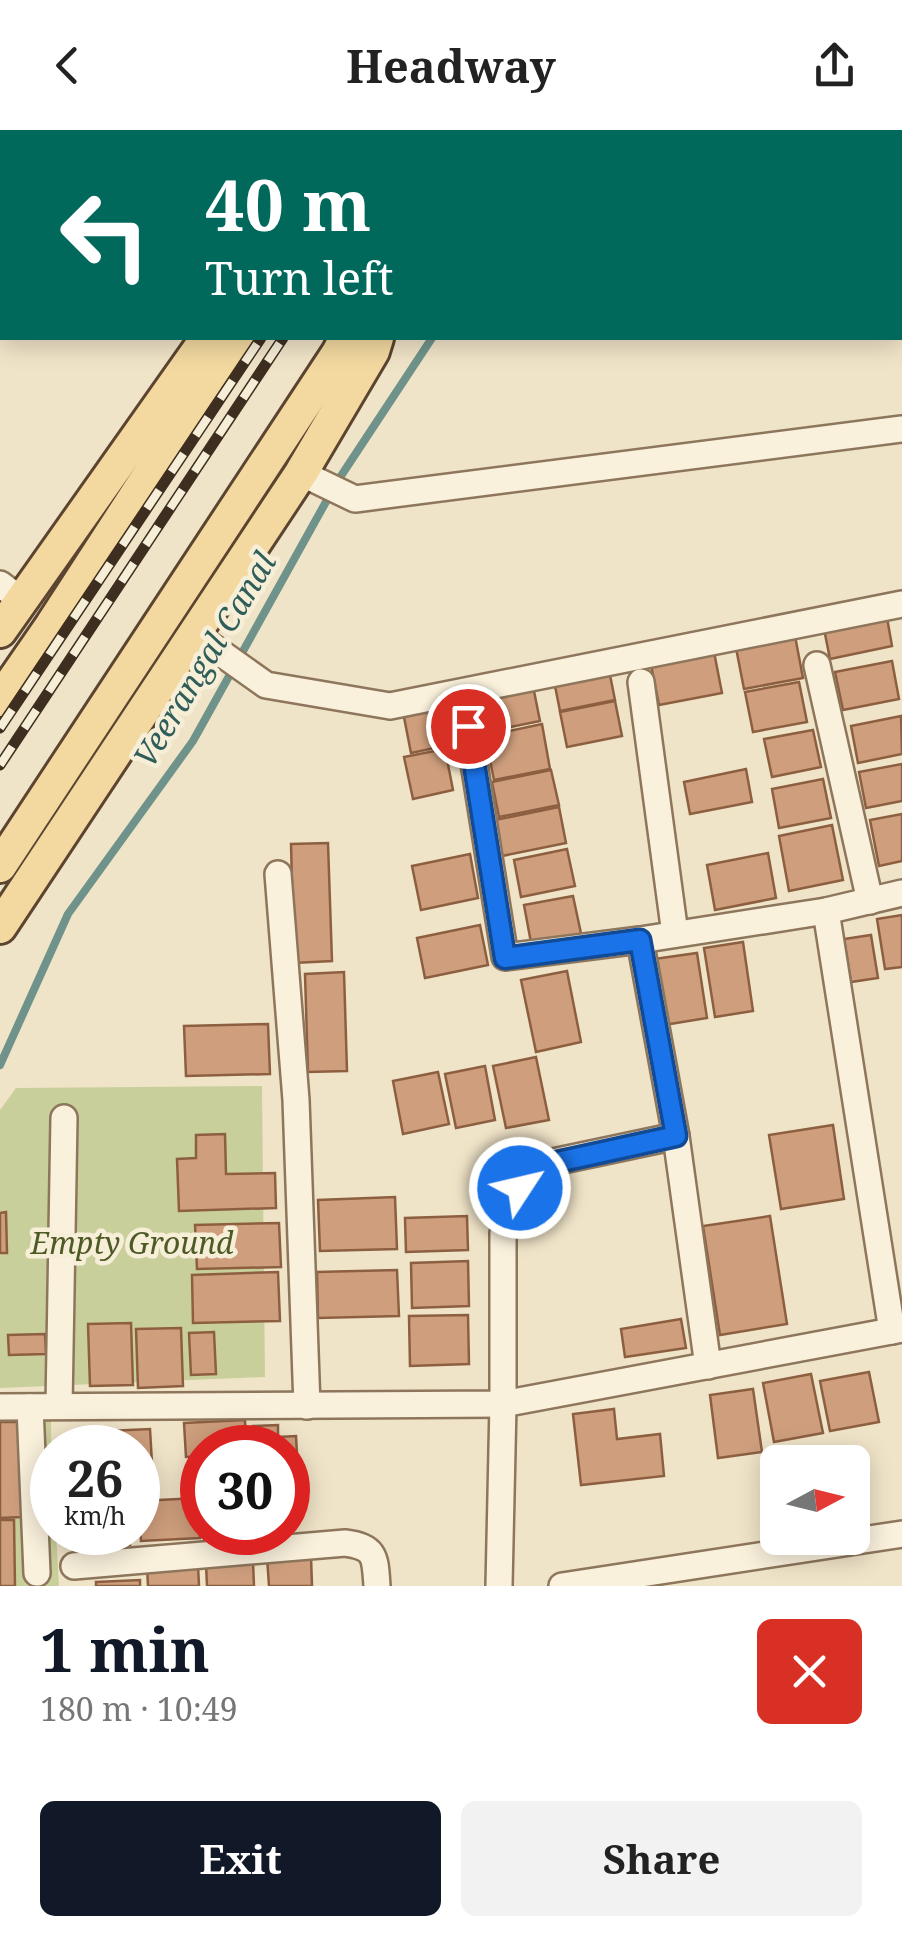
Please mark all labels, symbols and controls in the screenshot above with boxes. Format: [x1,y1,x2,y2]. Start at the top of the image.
text: Headway [346,35,556,96]
icon: back [40,38,95,93]
icon: share [807,38,862,93]
text: 40 m [205,156,371,252]
icon: left [40,170,170,300]
text: Turn left [205,247,394,308]
water label: Veerangal Canal [123,544,285,775]
pin [426,684,511,769]
icon: arrive [441,699,496,754]
position arrow [468,1136,572,1240]
park label: Empty Ground [30,1222,234,1263]
speed limit sign: 30 [180,1425,310,1555]
text: 26 [67,1444,123,1512]
north arrow [760,1445,870,1555]
map controls [760,1445,870,1555]
text: km/h [64,1498,126,1532]
text: 1 min [40,1608,210,1690]
button: close [757,1619,862,1724]
text: 180 m · 10:49 [40,1687,238,1730]
button: Exit [40,1801,441,1916]
button: Share [461,1801,862,1916]

